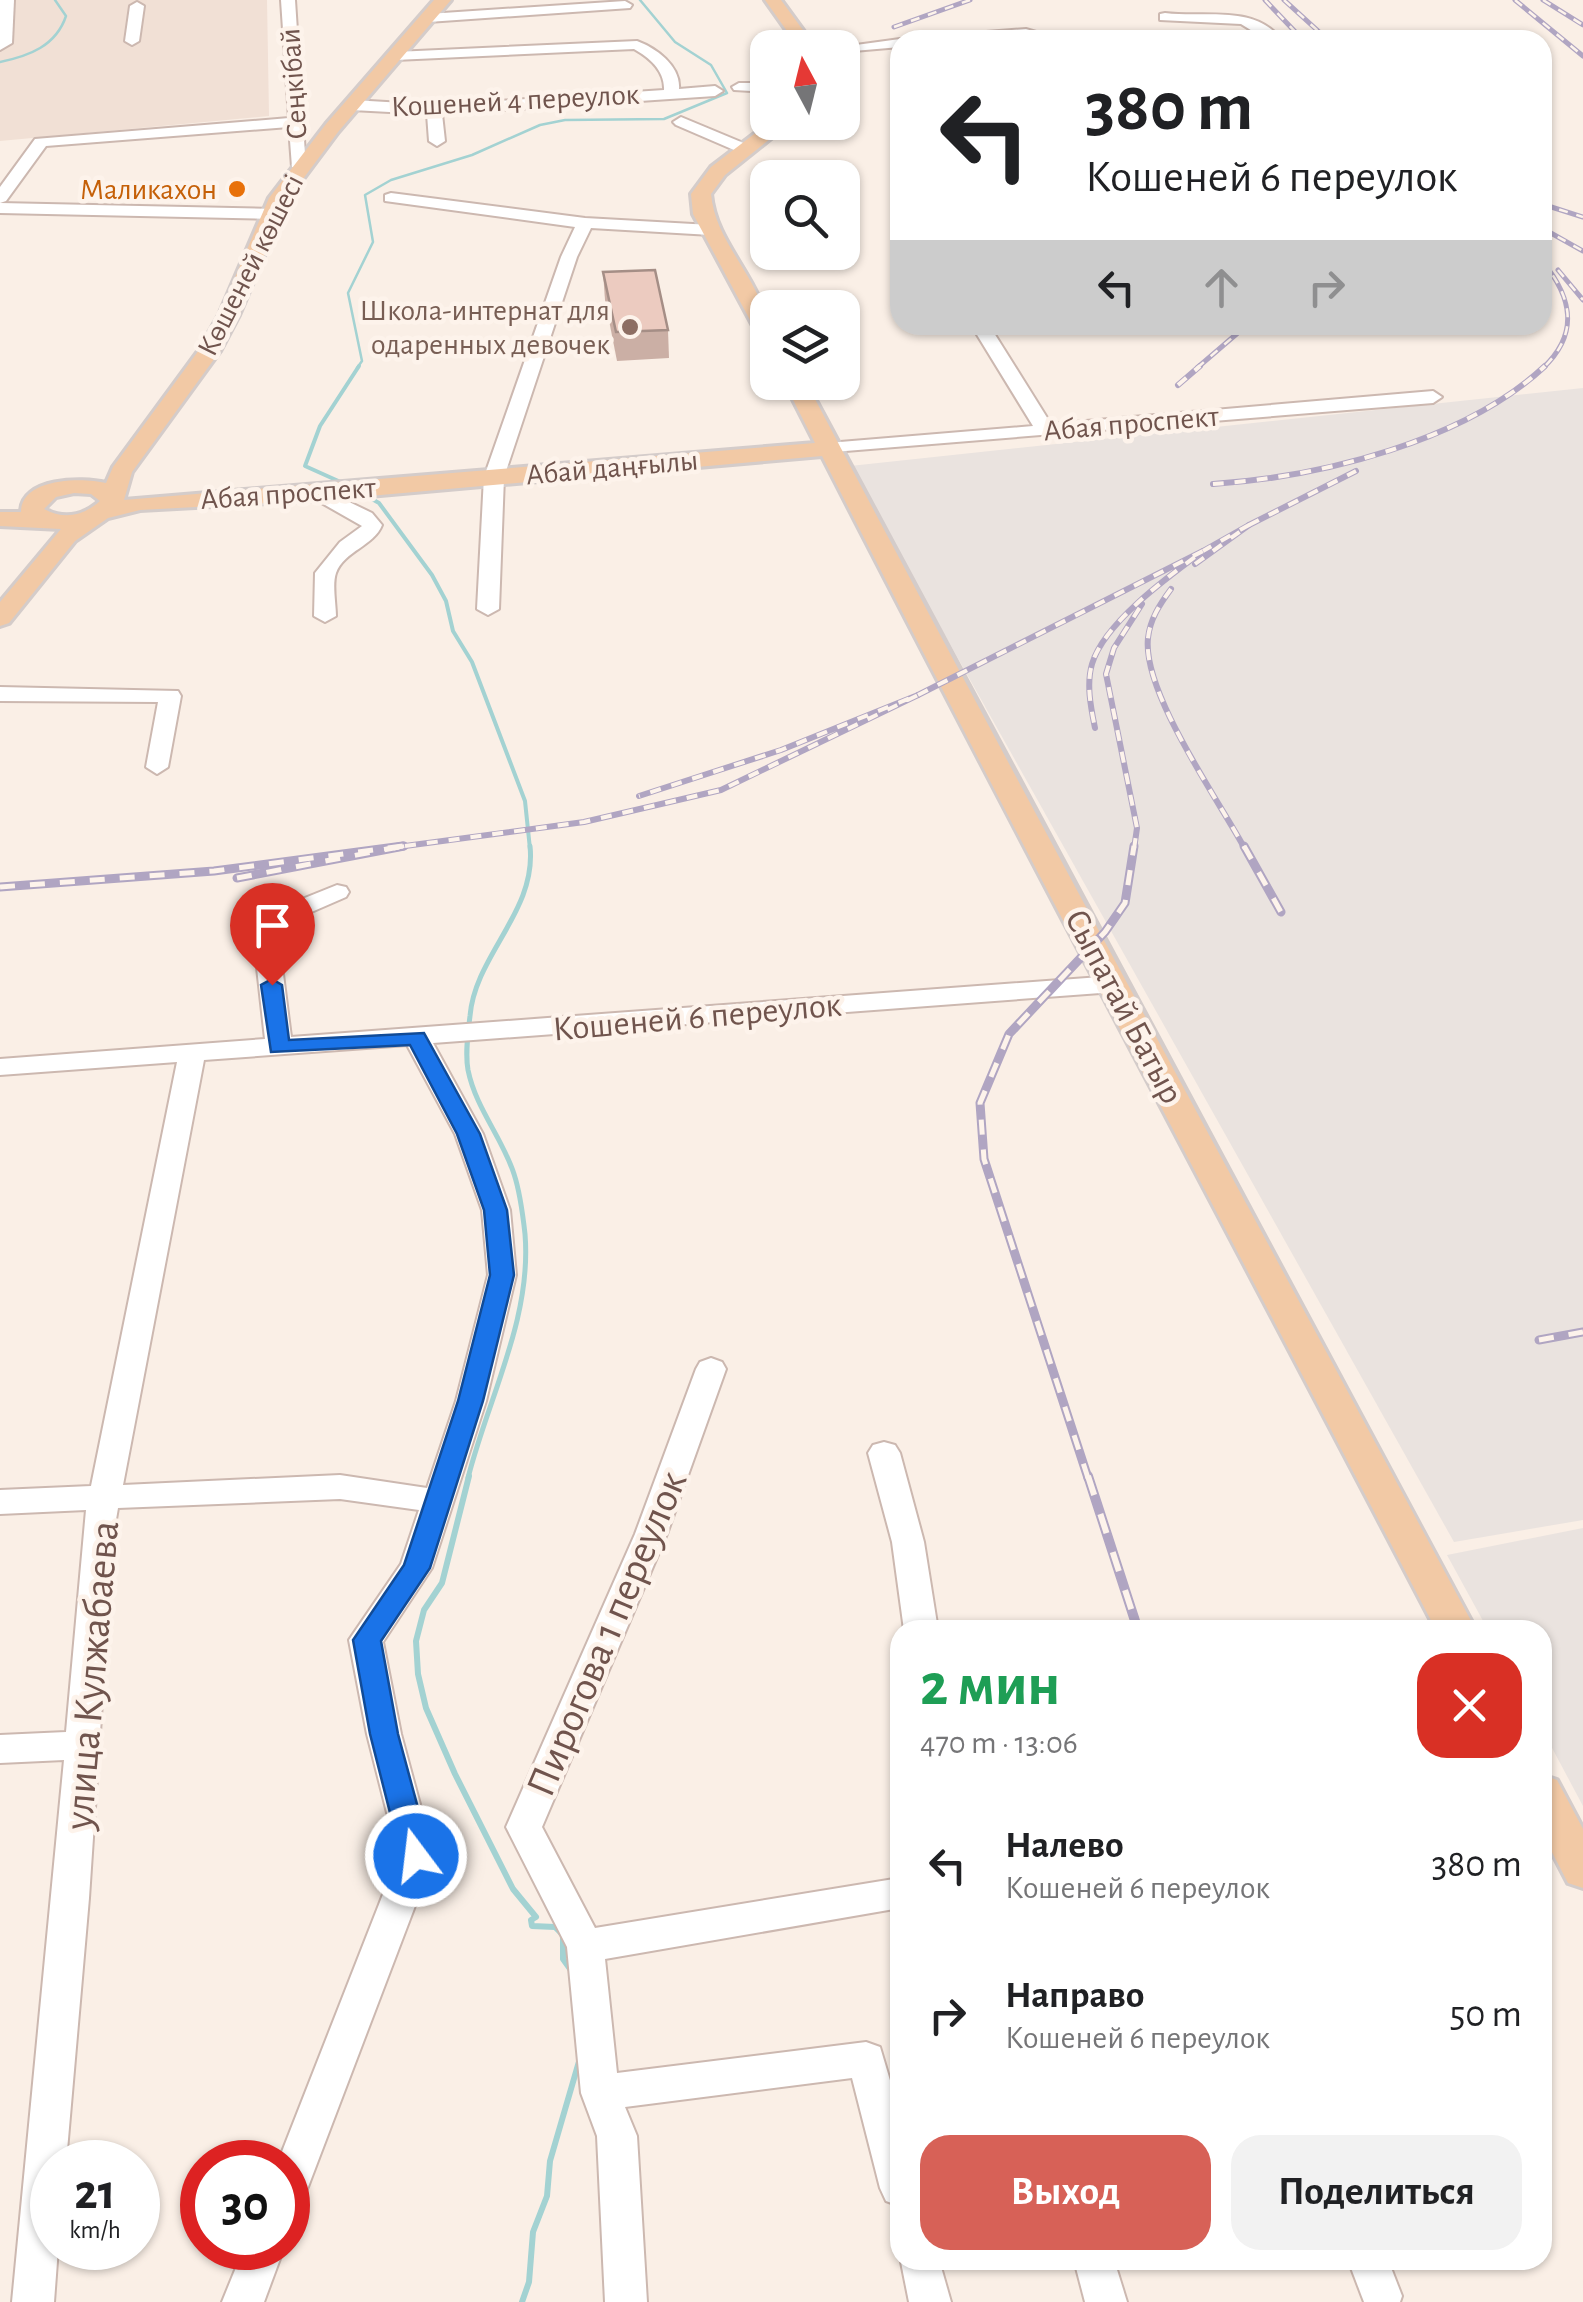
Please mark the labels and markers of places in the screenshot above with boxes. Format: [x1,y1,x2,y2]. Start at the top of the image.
place label: Маликахон [80,175,217,205]
marker: Маликахон [226,178,248,200]
place label: Школа-интернат для одаренных девочек [360,296,610,360]
marker: Школа-интернат для одаренных девочек [619,316,641,338]
pin [230,883,315,986]

